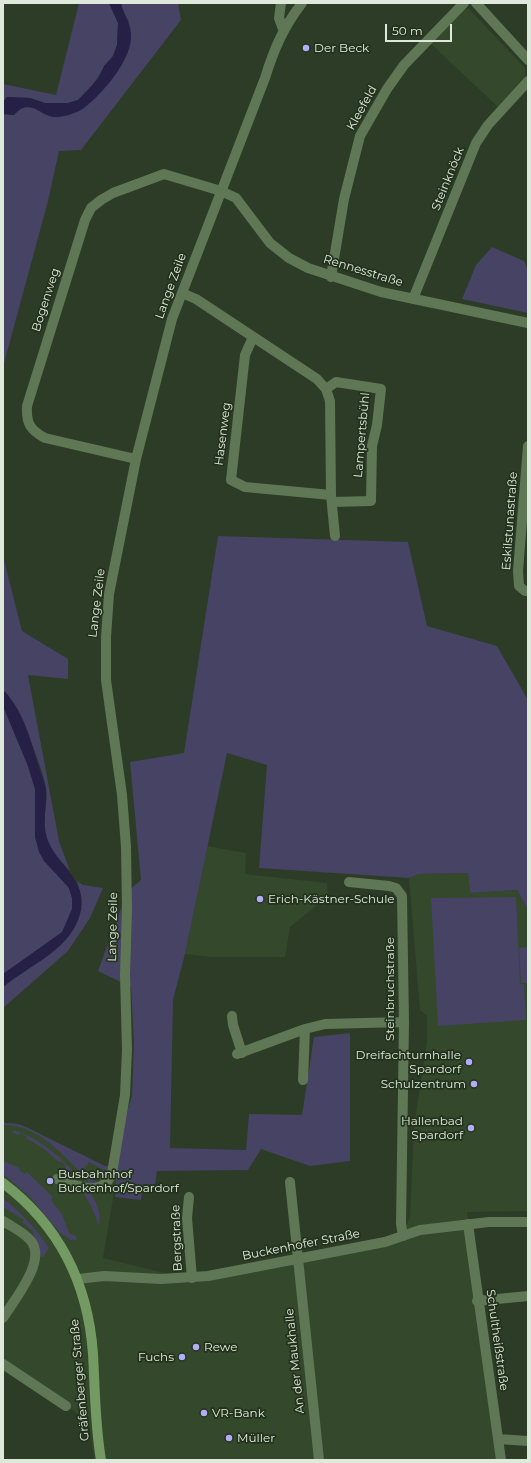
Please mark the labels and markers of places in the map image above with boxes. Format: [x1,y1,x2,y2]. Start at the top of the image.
place label: Der Beck [314,41,369,55]
marker: Der Beck [301,43,311,53]
place label: Erich-Kästner-Schule [268,892,395,906]
marker: Erich-Kästner-Schule [255,894,265,904]
place label: Dreifachturnhalle Spardorf [355,1048,461,1076]
marker: Dreifachturnhalle Spardorf [464,1057,474,1067]
place label: Schulzentrum [381,1077,466,1091]
marker: Schulzentrum [469,1079,479,1089]
place label: Hallenbad Spardorf [401,1114,463,1142]
marker: Hallenbad Spardorf [466,1123,476,1133]
place label: Busbahnhof Buckenhof/Spardorf [58,1167,179,1195]
marker: Busbahnhof Buckenhof/Spardorf [45,1176,55,1186]
place label: Rewe [204,1340,237,1354]
marker: Rewe [191,1342,201,1352]
place label: Fuchs [138,1350,174,1364]
marker: Fuchs [177,1352,187,1362]
place label: VR-Bank [212,1406,265,1420]
marker: VR-Bank [199,1408,209,1418]
place label: Müller [237,1431,275,1445]
marker: Müller [224,1433,234,1443]

